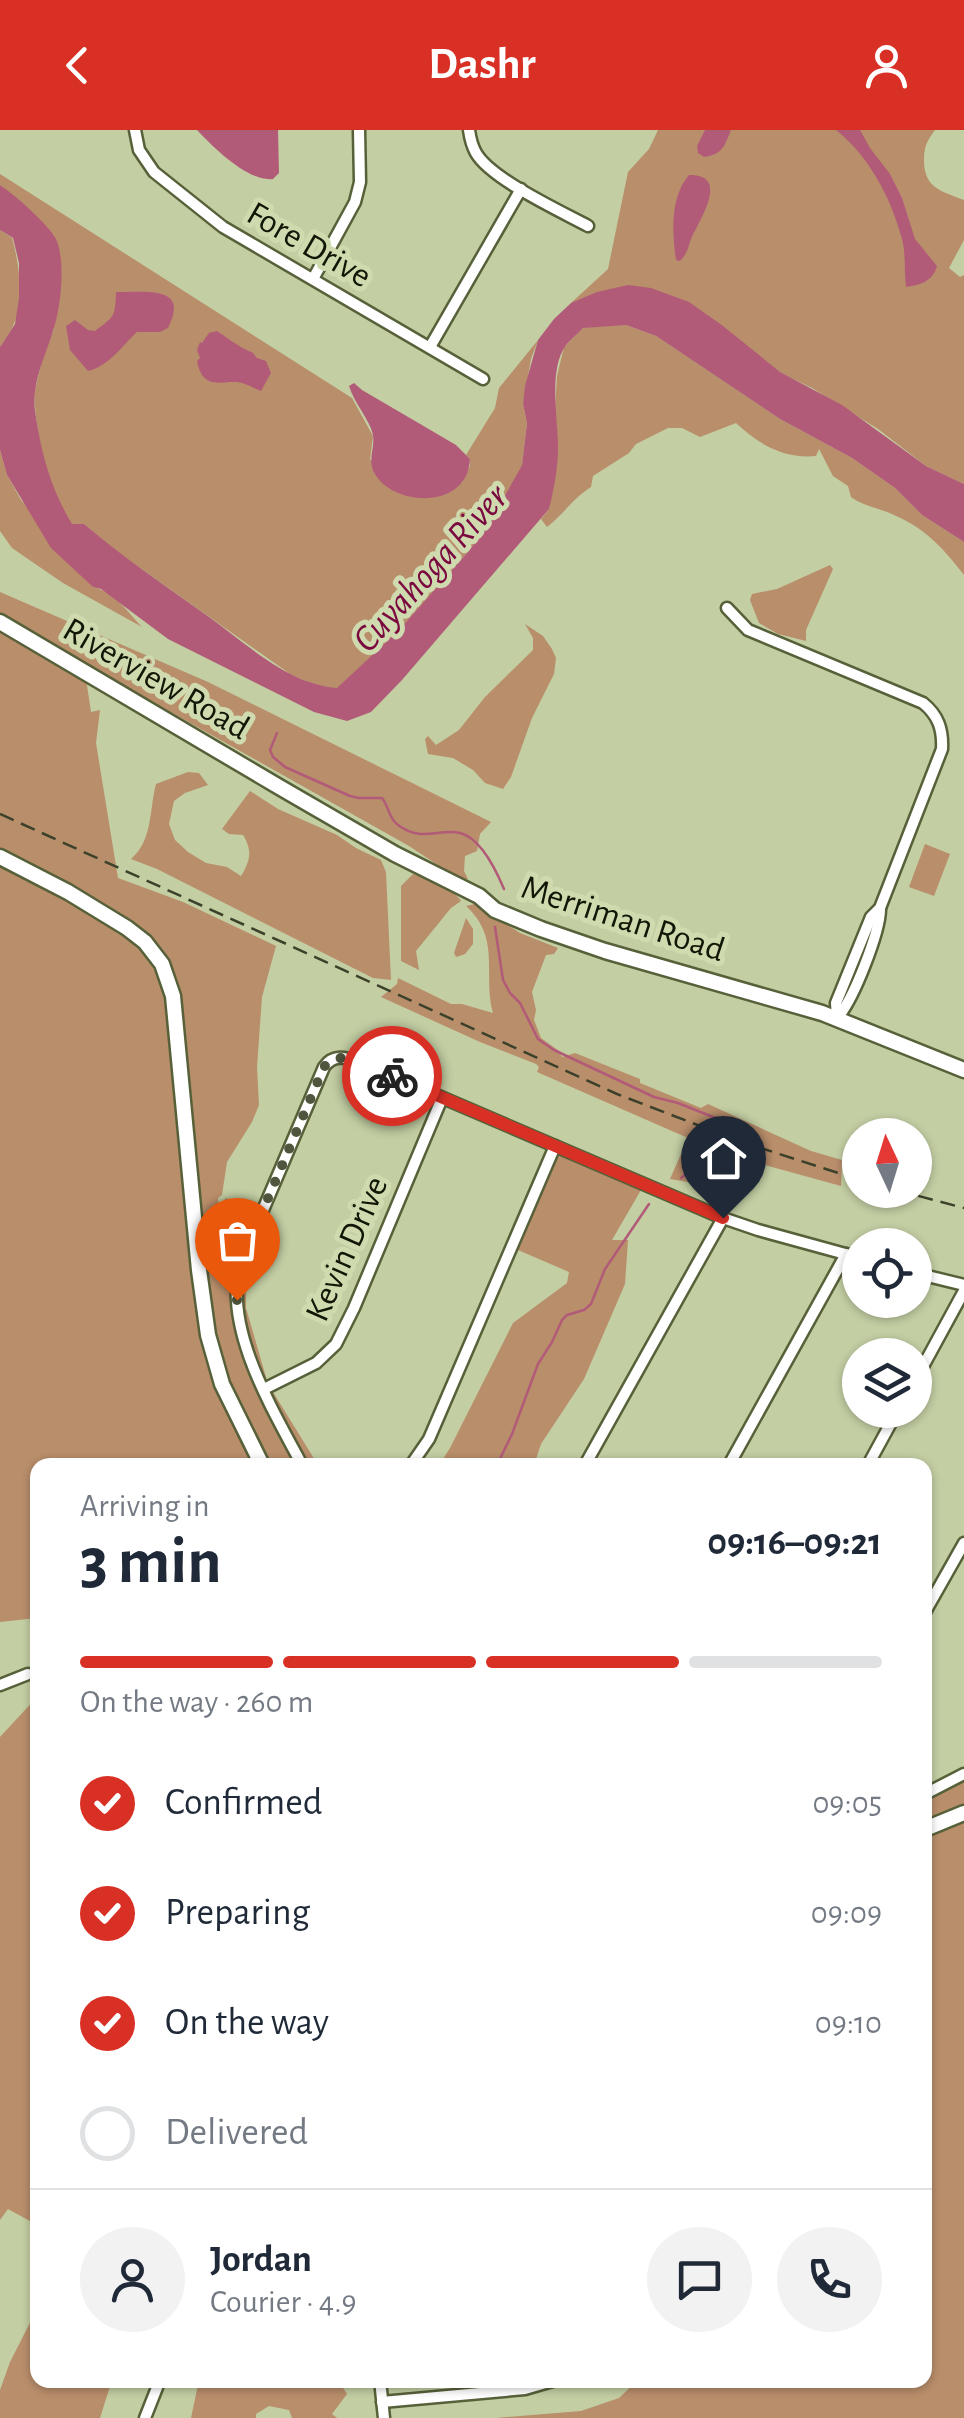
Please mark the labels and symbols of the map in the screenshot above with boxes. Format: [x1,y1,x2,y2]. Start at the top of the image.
street label: Fore Drive [241,196,377,294]
water label: Cuyahoga River [346,477,517,660]
street label: Riverview Road [57,612,255,746]
street label: Merriman Road [517,870,729,968]
courier [342,1026,442,1126]
pin [681,1116,766,1219]
north arrow [842,1118,932,1208]
street label: Kevin Drive [300,1171,394,1327]
pin [195,1198,280,1301]

